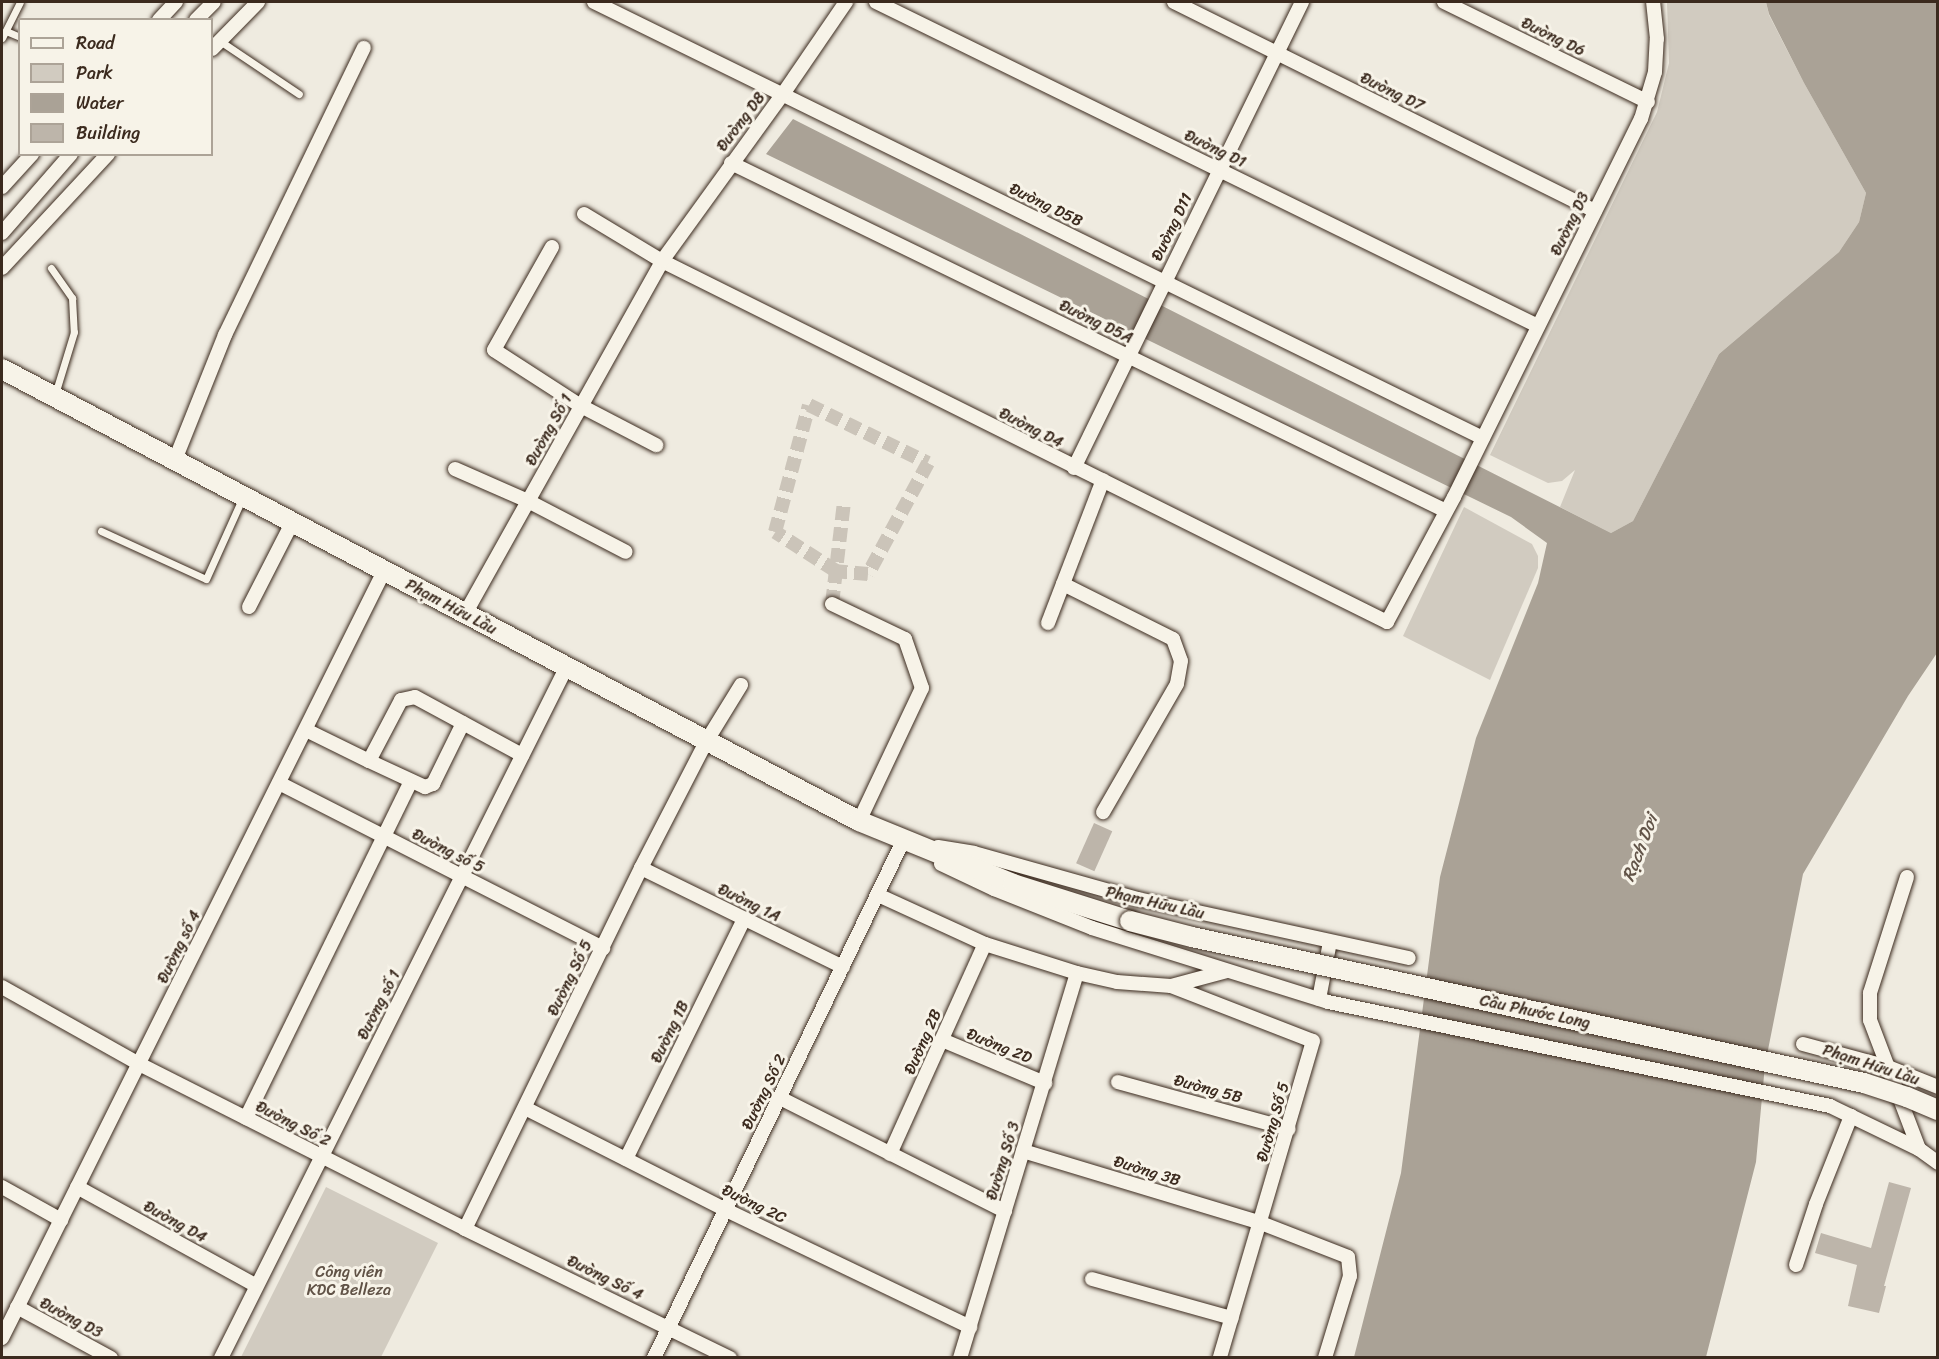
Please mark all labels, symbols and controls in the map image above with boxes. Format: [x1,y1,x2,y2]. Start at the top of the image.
street label: Đường D6 [1518,13,1588,61]
legend [18,18,213,156]
text: Road [76,27,115,59]
text: Park [76,57,113,89]
street label: Đường D7 [1357,68,1427,116]
text: Water [76,87,123,119]
street label: Đường D8 [713,89,769,155]
text: Building [76,117,140,149]
street label: Đường D1 [1181,126,1249,172]
street label: Đường D5B [1006,179,1086,231]
street label: Đường D3 [1546,189,1594,259]
street label: Đường D11 [1147,190,1197,264]
street label: Đường D5A [1056,296,1136,348]
street label: Đường Số 1 [521,391,577,469]
street label: Đường D4 [996,404,1066,452]
street label: Phạm Hữu Lầu [402,575,500,639]
water label: Rạch Dơi [1617,812,1663,884]
street label: Đường số 5 [408,824,488,878]
street label: Đường 1A [715,880,783,926]
street label: Phạm Hữu Lầu [1104,882,1206,924]
street label: Đường số 4 [153,907,205,987]
street label: Đường Số 5 [543,937,597,1019]
street label: Đường số 1 [353,967,405,1043]
street label: Cầu Phước Long [1478,991,1592,1033]
street label: Đường 1B [647,998,693,1066]
street label: Đường 2B [900,1007,946,1077]
street label: Đường 2D [964,1024,1034,1068]
street label: Phạm Hữu Lầu [1820,1040,1922,1090]
street label: Đường Số 2 [738,1051,790,1133]
street label: Đường 5B [1172,1071,1244,1107]
street label: Đường Số 5 [1252,1080,1294,1164]
street label: Đường Số 2 [252,1097,334,1151]
street label: Đường Số 3 [982,1119,1024,1203]
street label: Đường 3B [1111,1152,1183,1190]
street label: Đường 2C [719,1180,789,1228]
street label: Đường D4 [140,1197,210,1247]
street label: Đường Số 4 [564,1251,646,1305]
park label: Công viên KDC Belleza [307,1262,391,1300]
street label: Đường D3 [36,1294,106,1342]

